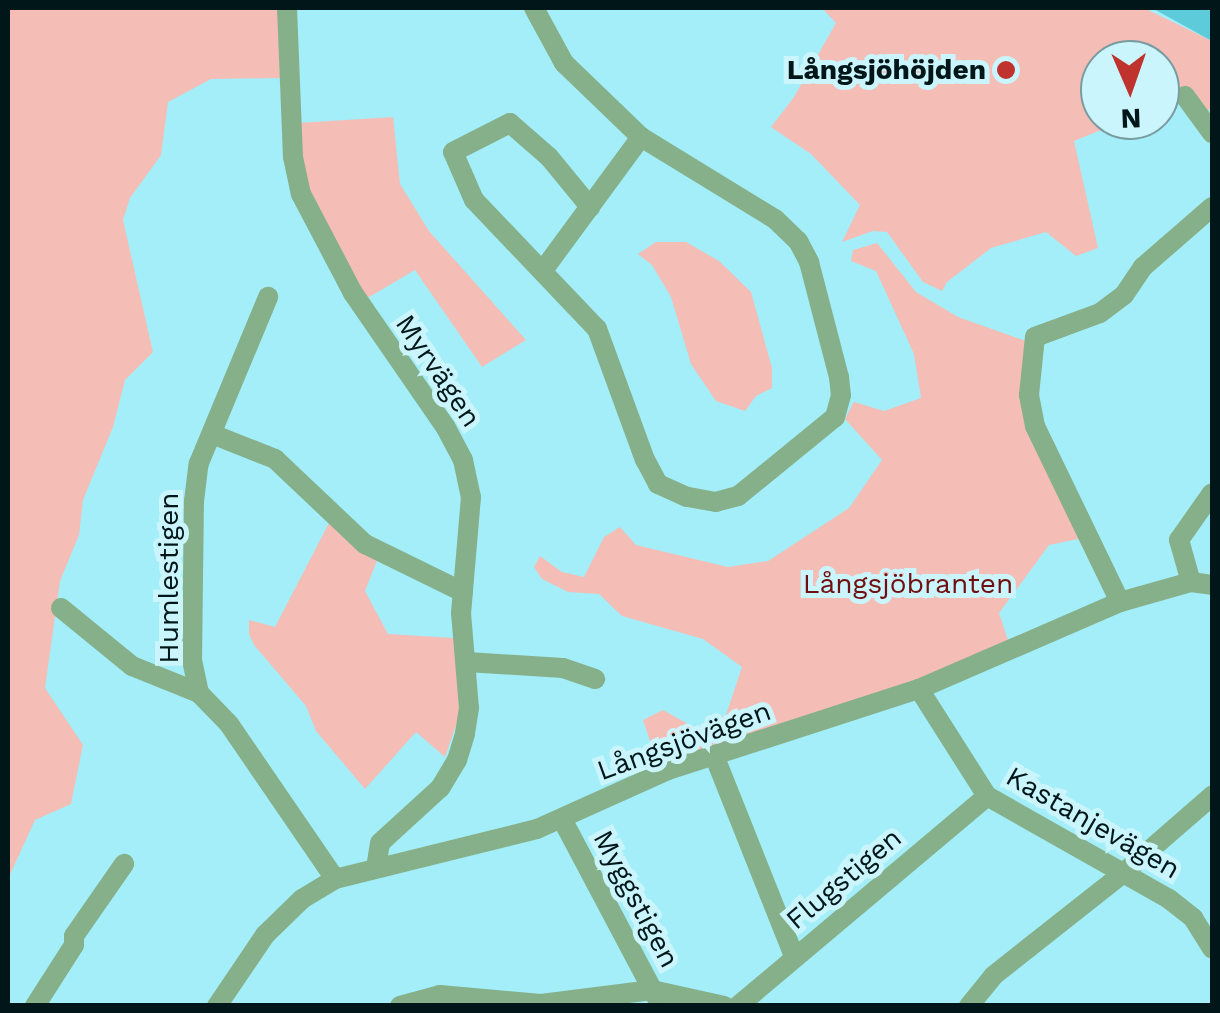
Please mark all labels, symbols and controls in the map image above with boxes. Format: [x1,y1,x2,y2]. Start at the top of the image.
north arrow [1080,40,1180,140]
place label: Långsjöhöjden [787,53,986,87]
marker: Långsjöhöjden [995,59,1017,81]
text: N [1120,102,1142,135]
street label: Myrvägen [388,308,488,434]
street label: Humlestigen [152,492,186,664]
park label: Långsjöbranten [803,567,1013,601]
street label: Långsjövägen [593,694,775,788]
street label: Kastanjevägen [1000,760,1186,886]
street label: Flugstigen [780,821,908,937]
street label: Myggstigen [586,825,686,973]

